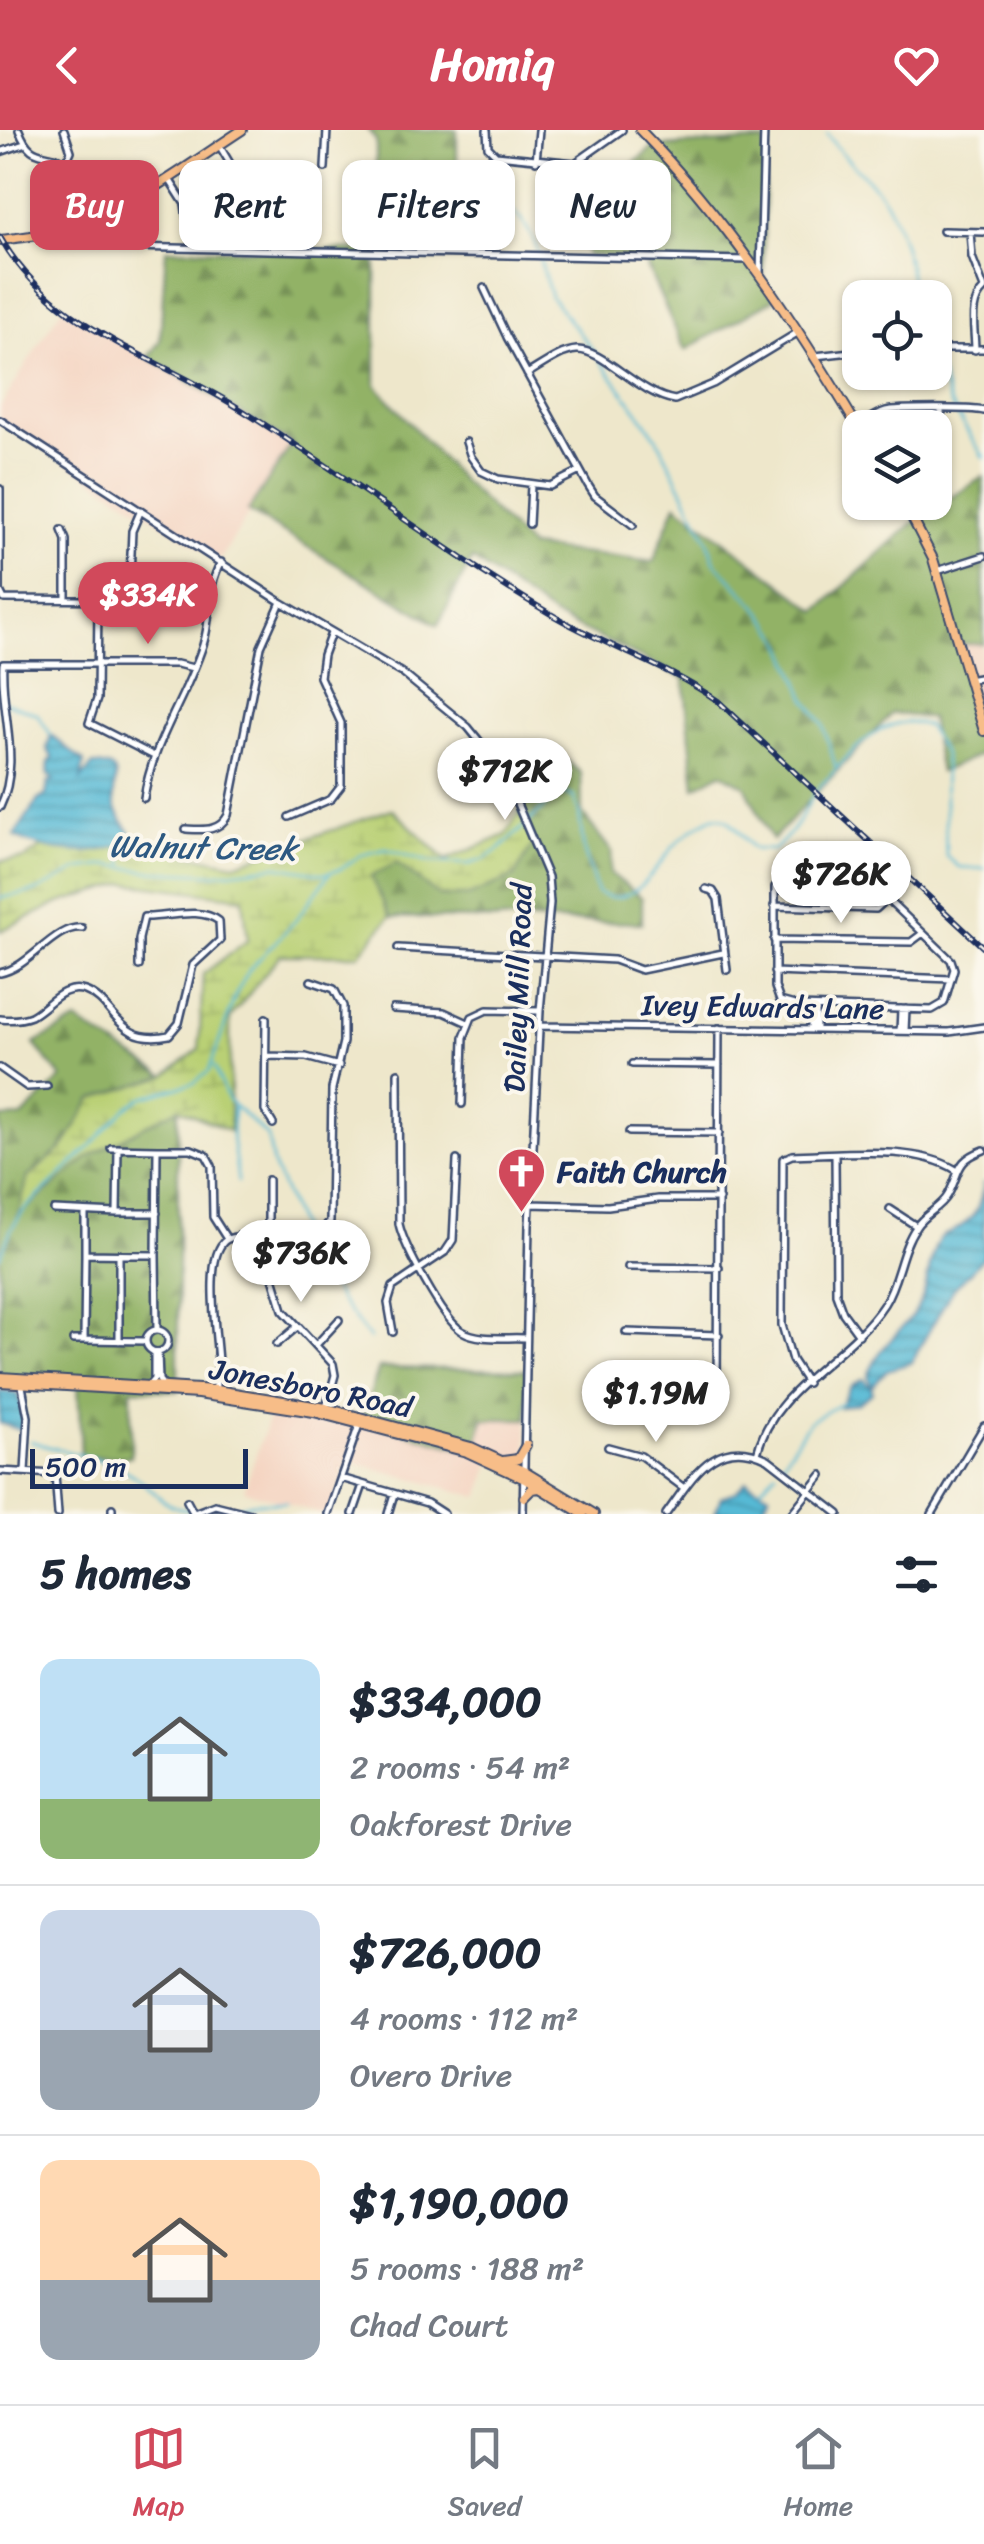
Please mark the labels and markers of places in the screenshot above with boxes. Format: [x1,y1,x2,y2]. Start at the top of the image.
pin: $334K [78,562,218,647]
pin: $712K [435,738,575,823]
pin: $726K [771,841,911,926]
place label: Faith Church [556,1145,727,1199]
church icon: Faith Church [496,1146,548,1214]
pin: $736K [231,1220,371,1305]
pin: $1.19M [575,1360,737,1445]

